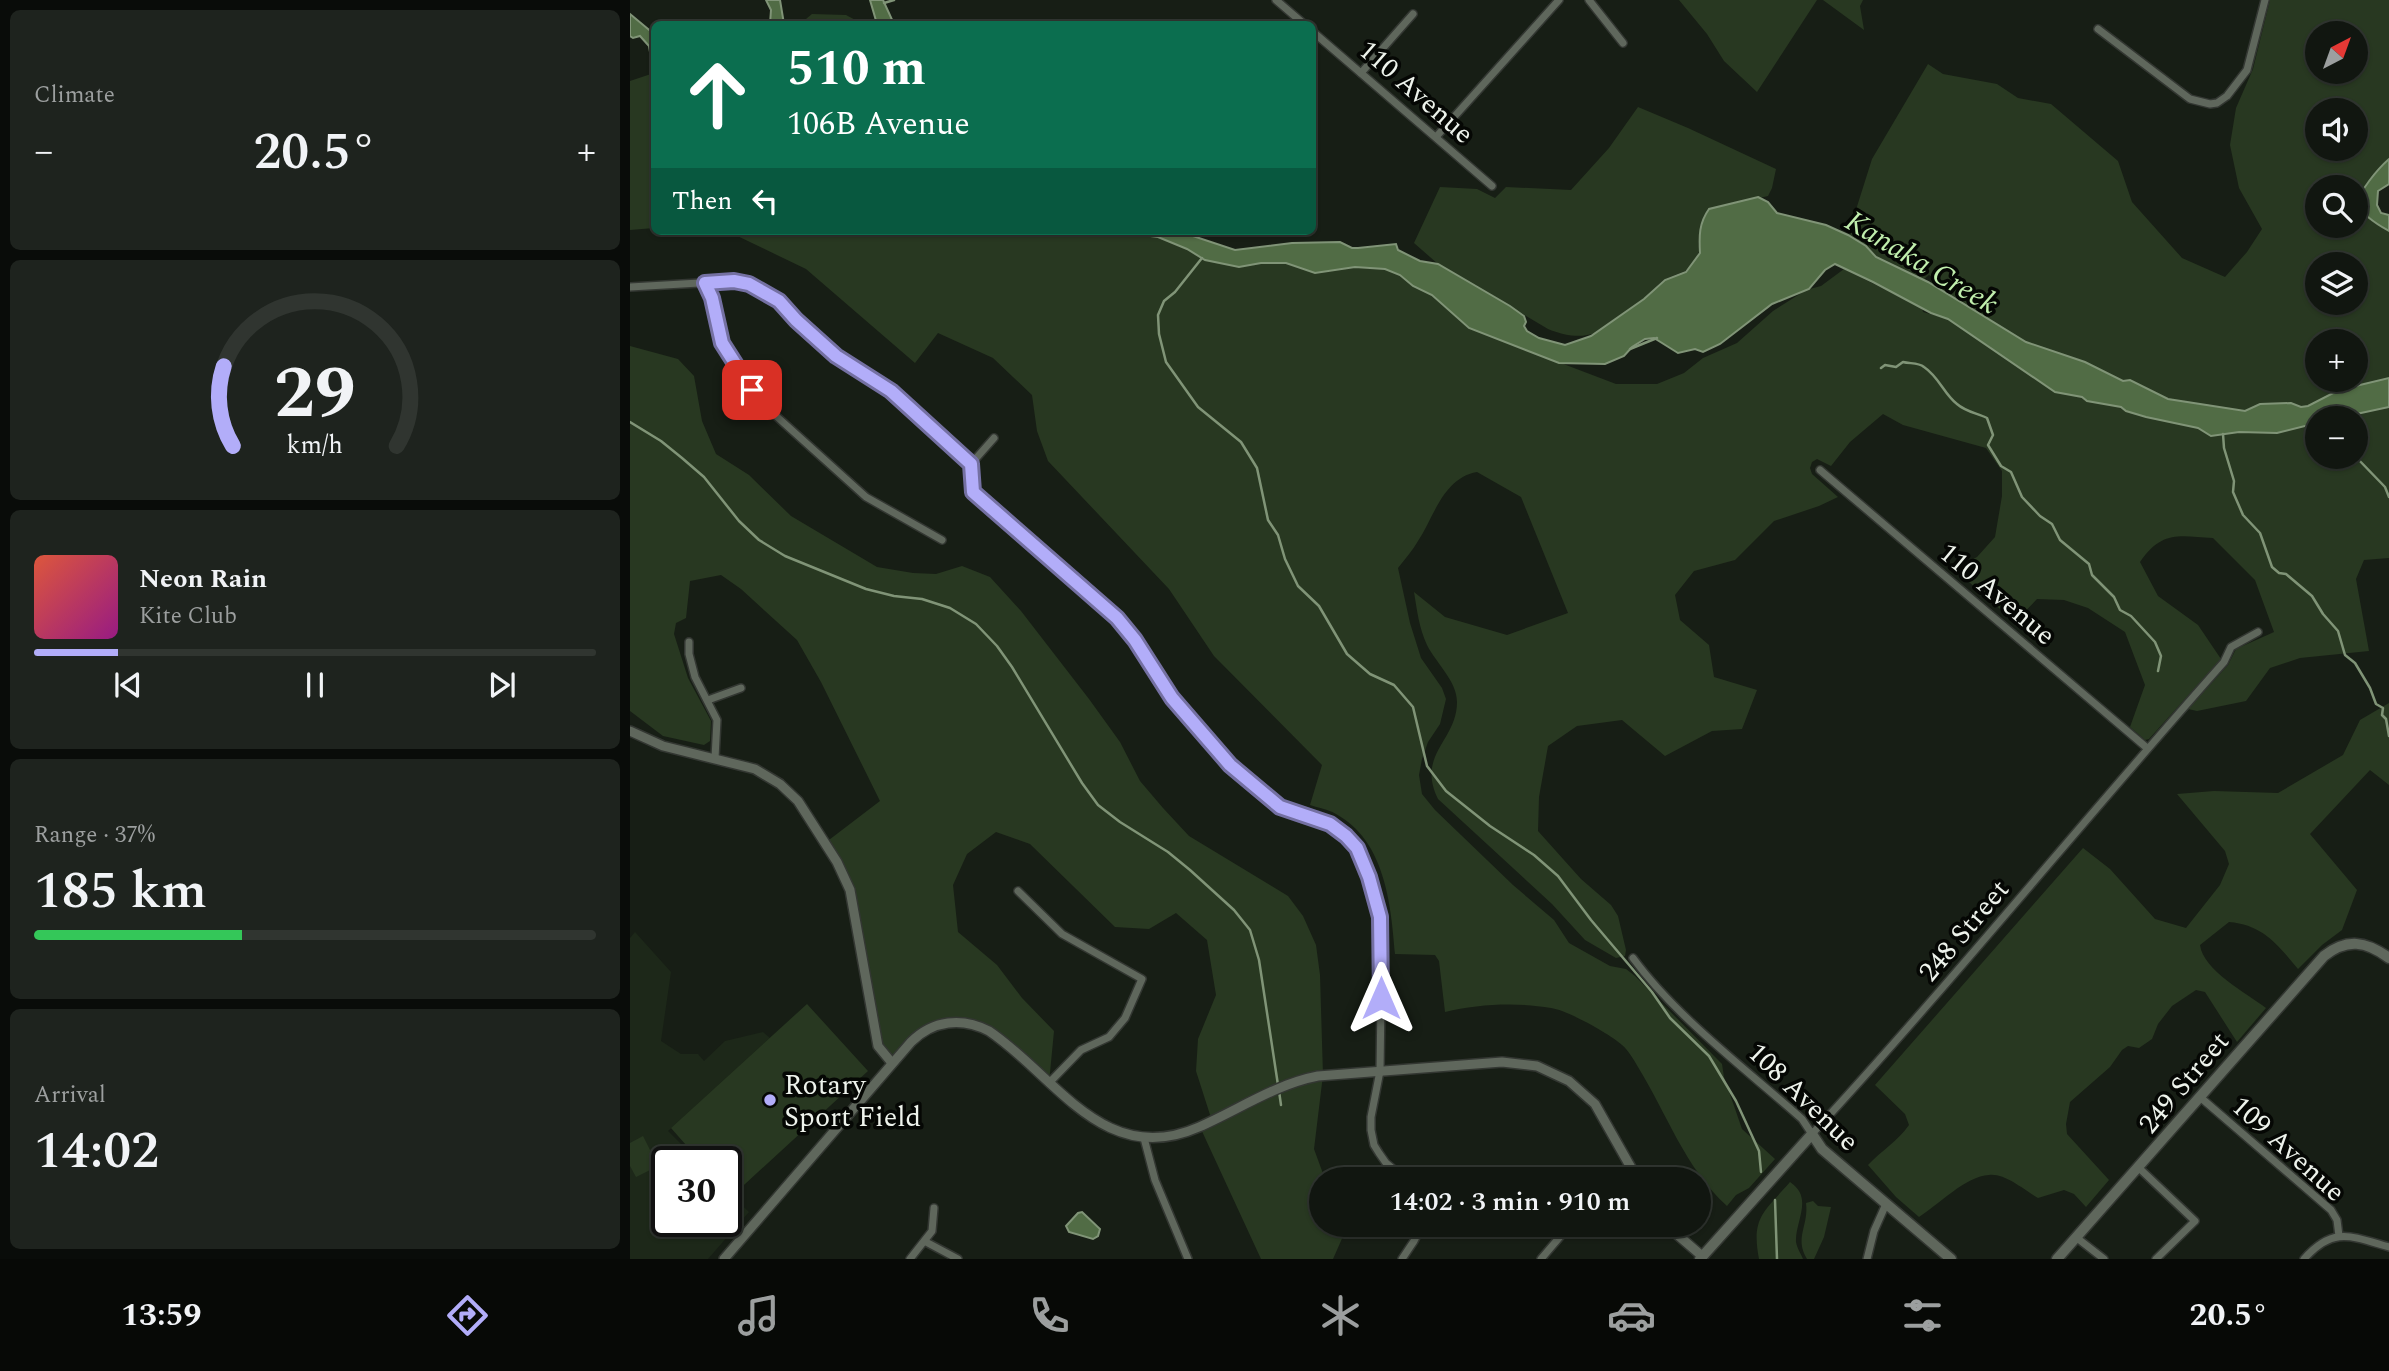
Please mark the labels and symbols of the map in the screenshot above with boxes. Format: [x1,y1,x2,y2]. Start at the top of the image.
north arrow [2305,21,2368,84]
street label: 110 Avenue [1349,30,1483,155]
water label: Kanaka Creek [1836,199,2007,327]
pin [722,360,782,420]
street label: 110 Avenue [1929,532,2065,656]
street label: 248 Street [1908,870,2020,992]
position arrow [1344,961,1418,1035]
street label: 249 Street [2128,1022,2240,1144]
street label: 108 Avenue [1737,1032,1869,1162]
place label: Rotary Sport Field [784,1064,921,1139]
street label: 109 Avenue [2221,1086,2355,1212]
marker: Rotary Sport Field [762,1092,778,1108]
speed limit sign: 30 [651,1146,742,1237]

